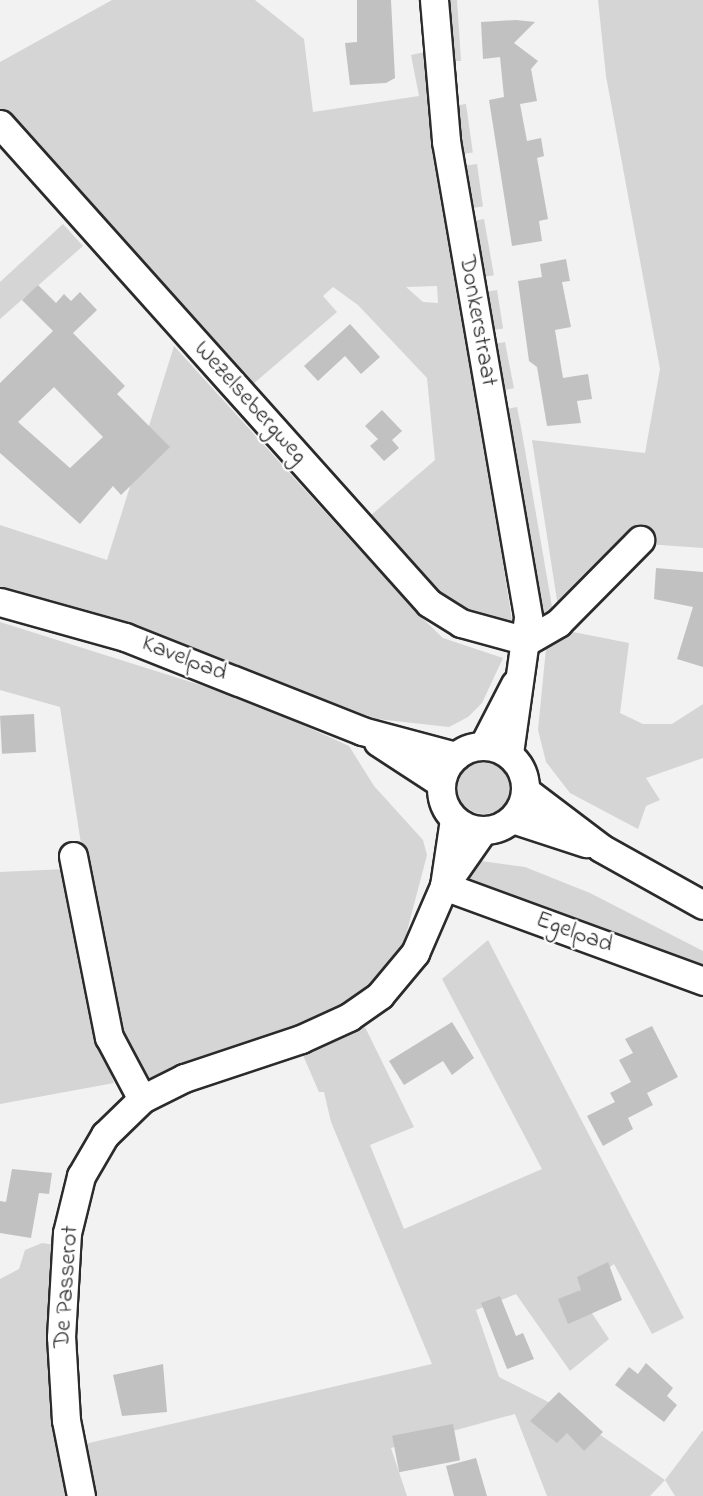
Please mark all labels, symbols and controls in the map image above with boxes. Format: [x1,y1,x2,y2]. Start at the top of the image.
street label: Donkerstraat [451,253,503,389]
street label: Wezelsebergweg [187,335,313,471]
street label: Kavelpad [137,630,231,688]
street label: Egelpad [532,906,616,960]
street label: De Passerot [48,1225,86,1349]

